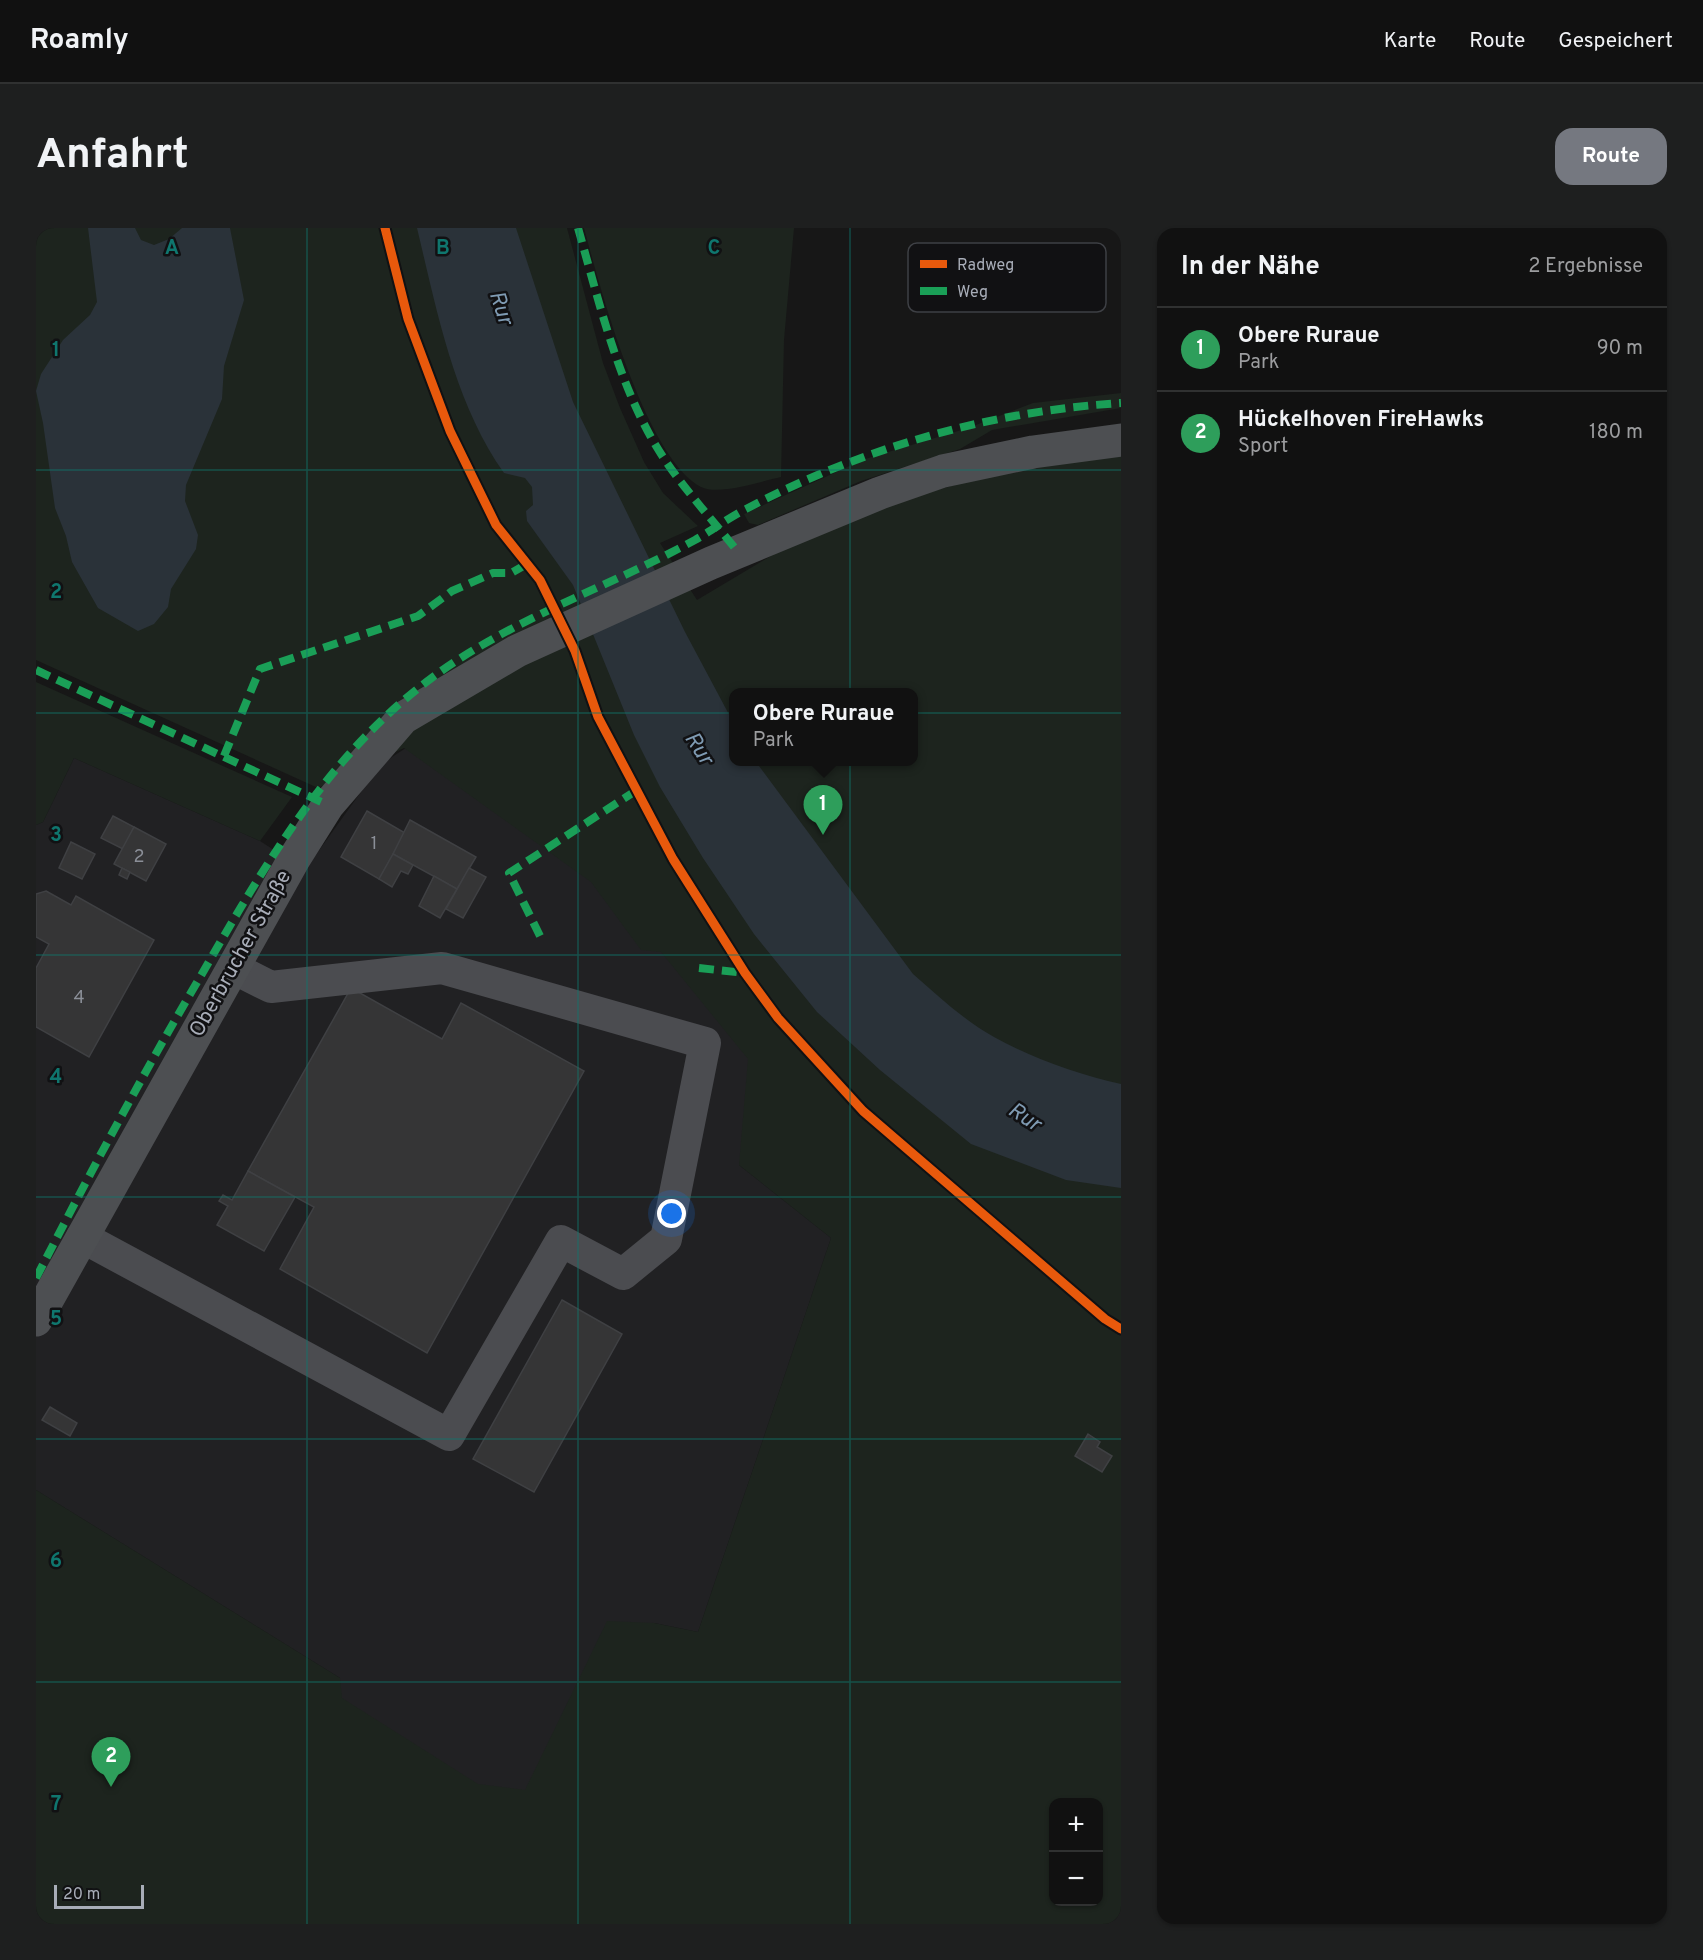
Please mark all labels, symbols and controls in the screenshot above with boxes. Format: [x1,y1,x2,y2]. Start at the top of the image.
text: Roamly [30,23,129,59]
text: Karte [1384,28,1436,55]
text: Route [1469,28,1525,55]
text: Gespeichert [1558,28,1673,55]
button: Route [1555,128,1667,185]
text: Anfahrt [36,130,189,183]
text: A [165,236,179,262]
text: B [436,236,450,262]
text: C [708,236,720,262]
legend [908,243,1106,312]
text: In der Nähe [1181,251,1320,284]
text: 2 Ergebnisse [1528,254,1643,280]
text: Radweg [957,256,1014,276]
text: Weg [957,283,988,303]
water label: Rur [482,288,519,330]
text: Obere Ruraue [1238,323,1379,350]
text: 1 [1197,336,1205,362]
text: 90 m [1597,336,1643,362]
text: 1 [52,338,60,364]
text: Park [1238,350,1279,376]
text: Hückelhoven FireHawks [1238,407,1484,434]
text: 2 [1194,420,1207,446]
text: 180 m [1589,420,1643,446]
text: Sport [1238,434,1288,460]
text: 2 [50,580,62,606]
popup [729,688,918,766]
text: Obere Ruraue [753,701,894,728]
water label: Rur [678,727,719,772]
text: Park [753,728,794,754]
pin: 1 [804,786,842,835]
text: 3 [50,823,62,849]
house number: 1 [371,833,377,856]
house number: 2 [133,846,145,869]
street label: Oberbrucher Straße [184,866,298,1042]
house number: 4 [73,987,85,1010]
text: 4 [50,1065,62,1091]
water label: Rur [1002,1097,1047,1139]
your location [657,1199,686,1228]
text: 5 [50,1307,62,1333]
text: 6 [50,1549,62,1575]
pin: 2 [92,1738,130,1787]
text: 7 [51,1792,61,1818]
map controls [1049,1798,1103,1906]
button: + [1049,1798,1103,1852]
button: − [1049,1852,1103,1906]
scale bar [54,1882,144,1910]
text: 20 m [63,1885,100,1905]

